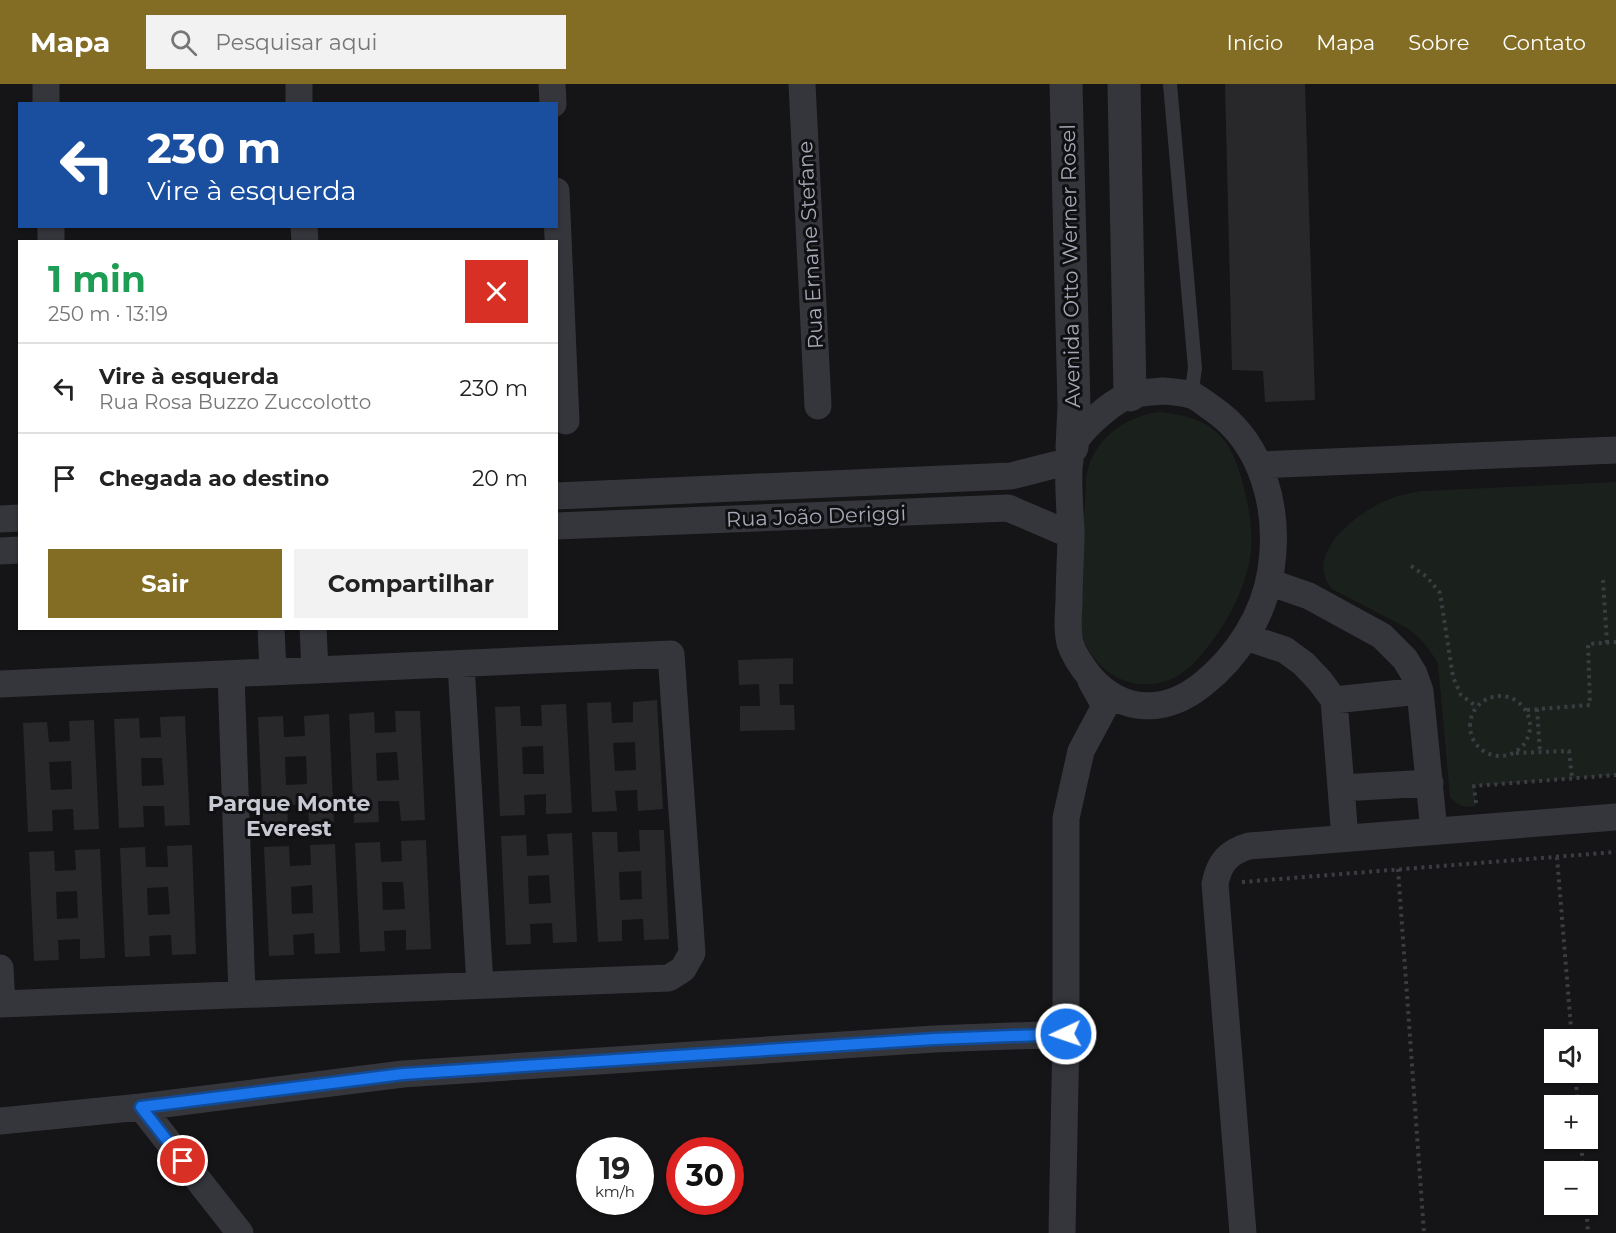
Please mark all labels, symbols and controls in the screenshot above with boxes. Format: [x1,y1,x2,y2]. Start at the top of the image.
search box [146,15,566,69]
text: Mapa [30,25,110,59]
icon: search [167,26,200,59]
text: Pesquisar aqui [215,29,377,56]
text: Início [1227,30,1283,55]
text: Mapa [1316,30,1375,55]
text: Sobre [1408,30,1469,55]
text: Contato [1502,30,1586,55]
text: 230 m [147,122,281,174]
street label: Avenida Otto Werner Rosel [1055,124,1085,408]
icon: left [48,126,126,204]
street label: Rua Ernane Stefane [792,140,828,350]
text: Vire à esquerda [147,174,356,207]
text: 1 min [48,257,146,301]
button: close [465,260,528,323]
text: 250 m · 13:19 [48,302,168,326]
text: Vire à esquerda [99,363,279,390]
icon: left [48,372,81,405]
text: 230 m [459,375,528,402]
text: Rua Rosa Buzzo Zuccolotto [99,390,371,414]
icon: arrive [48,462,81,495]
text: Chegada ao destino [99,465,329,492]
text: 20 m [472,465,528,492]
street label: Rua João Deriggi [726,500,906,532]
button: Sair [48,549,282,618]
button: Compartilhar [294,549,528,618]
district label: Parque Monte Everest [208,790,370,842]
position arrow [1034,1002,1098,1066]
map controls [1544,1029,1598,1215]
button: sound [1544,1029,1598,1083]
button: + [1544,1095,1598,1149]
pin [157,1135,208,1186]
speed limit sign: 30 [666,1137,744,1215]
icon: arrive [166,1144,199,1177]
text: 19 [600,1150,630,1187]
button: − [1544,1161,1598,1215]
text: km/h [595,1182,635,1201]

